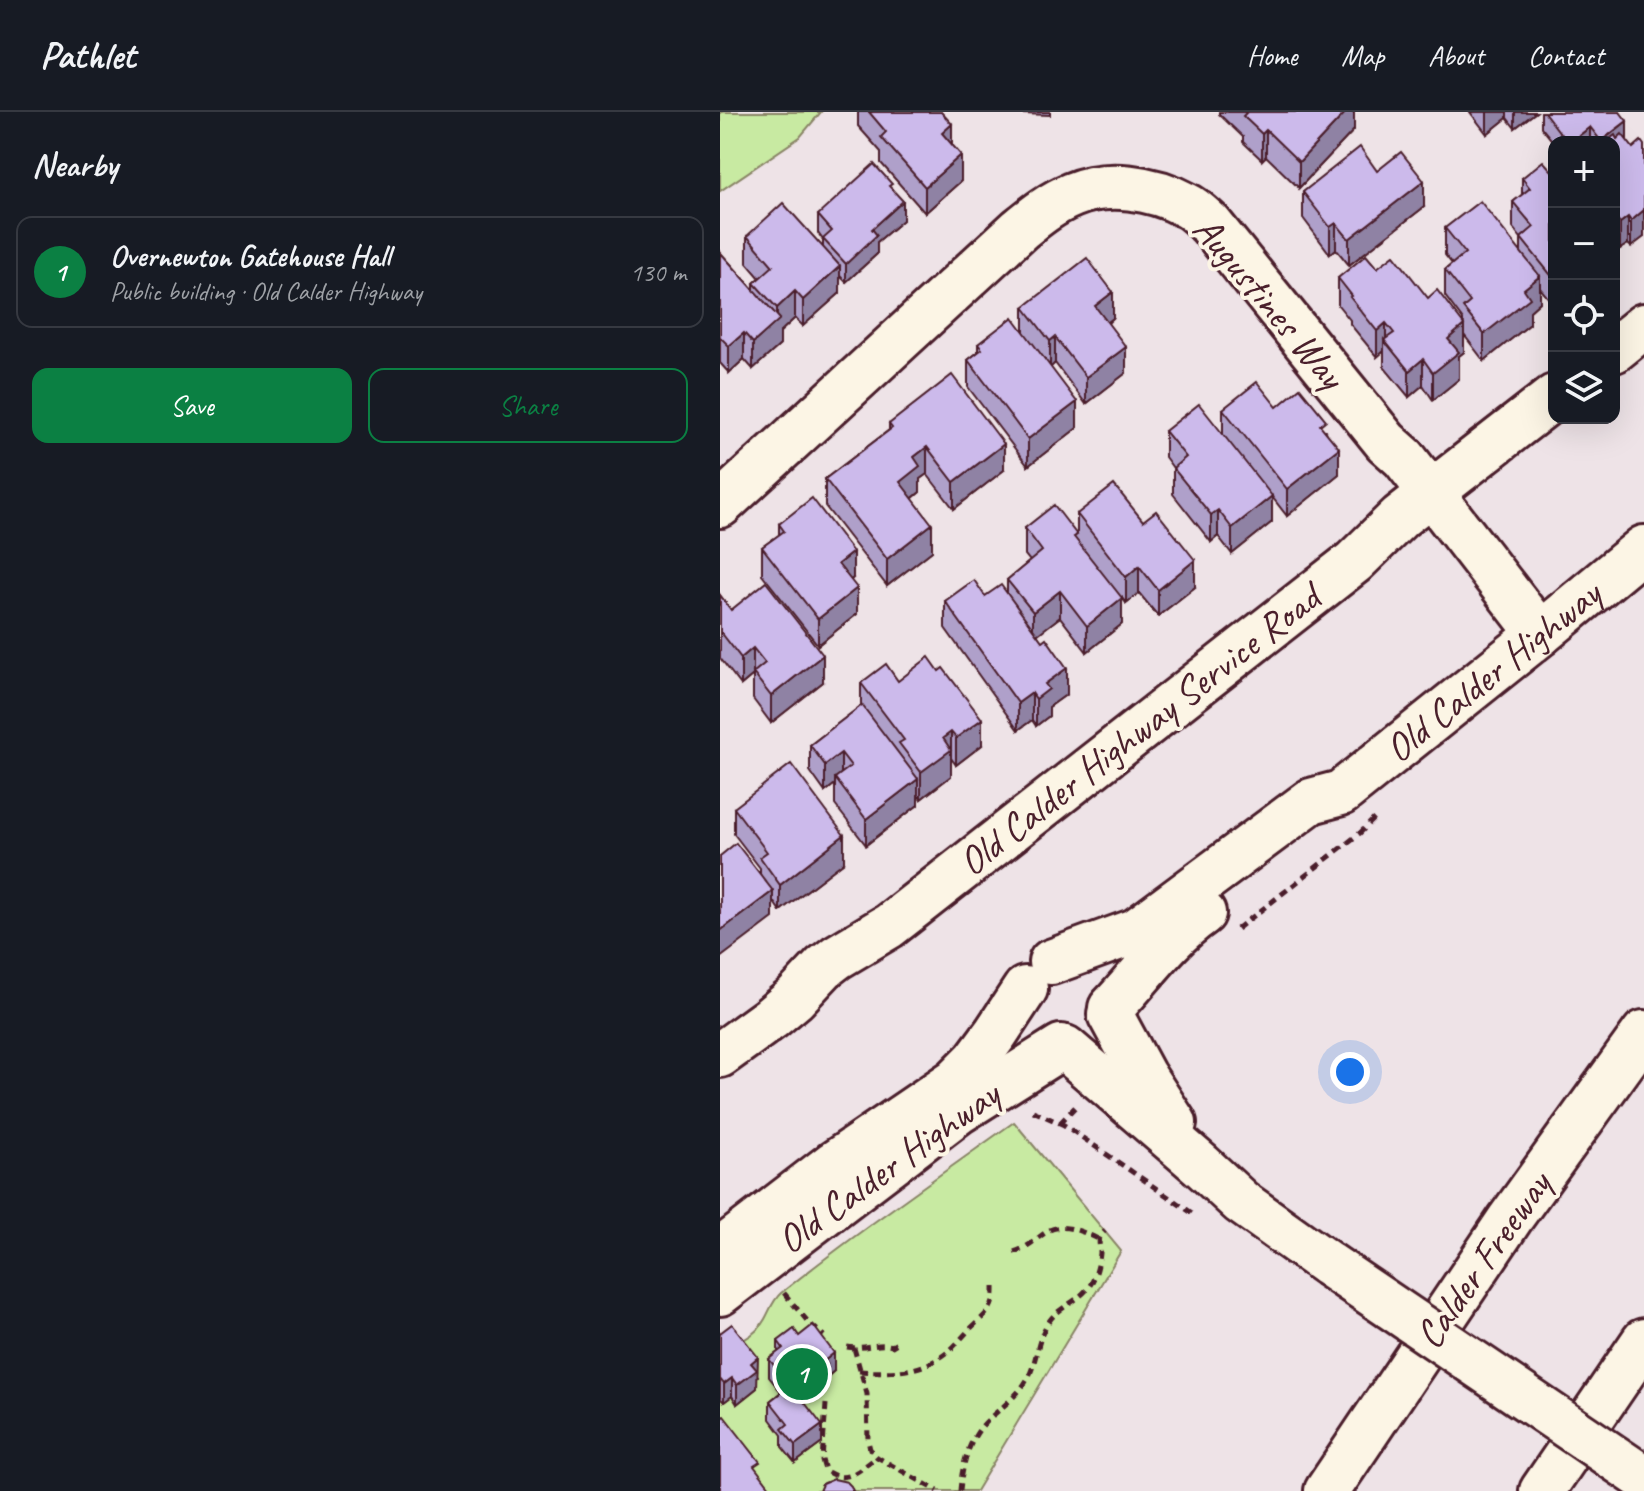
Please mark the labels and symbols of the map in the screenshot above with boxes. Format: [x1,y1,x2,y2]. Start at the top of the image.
street label: Augustines Way [1182,205,1358,401]
street label: Old Calder Highway [1374,567,1614,773]
street label: Old Calder Highway Service Road [948,569,1335,887]
your location [1330,1052,1370,1092]
street label: Old Calder Highway [767,1067,1012,1265]
street label: Calder Freeway [1404,1159,1564,1358]
pin: 1 [776,1344,828,1404]

